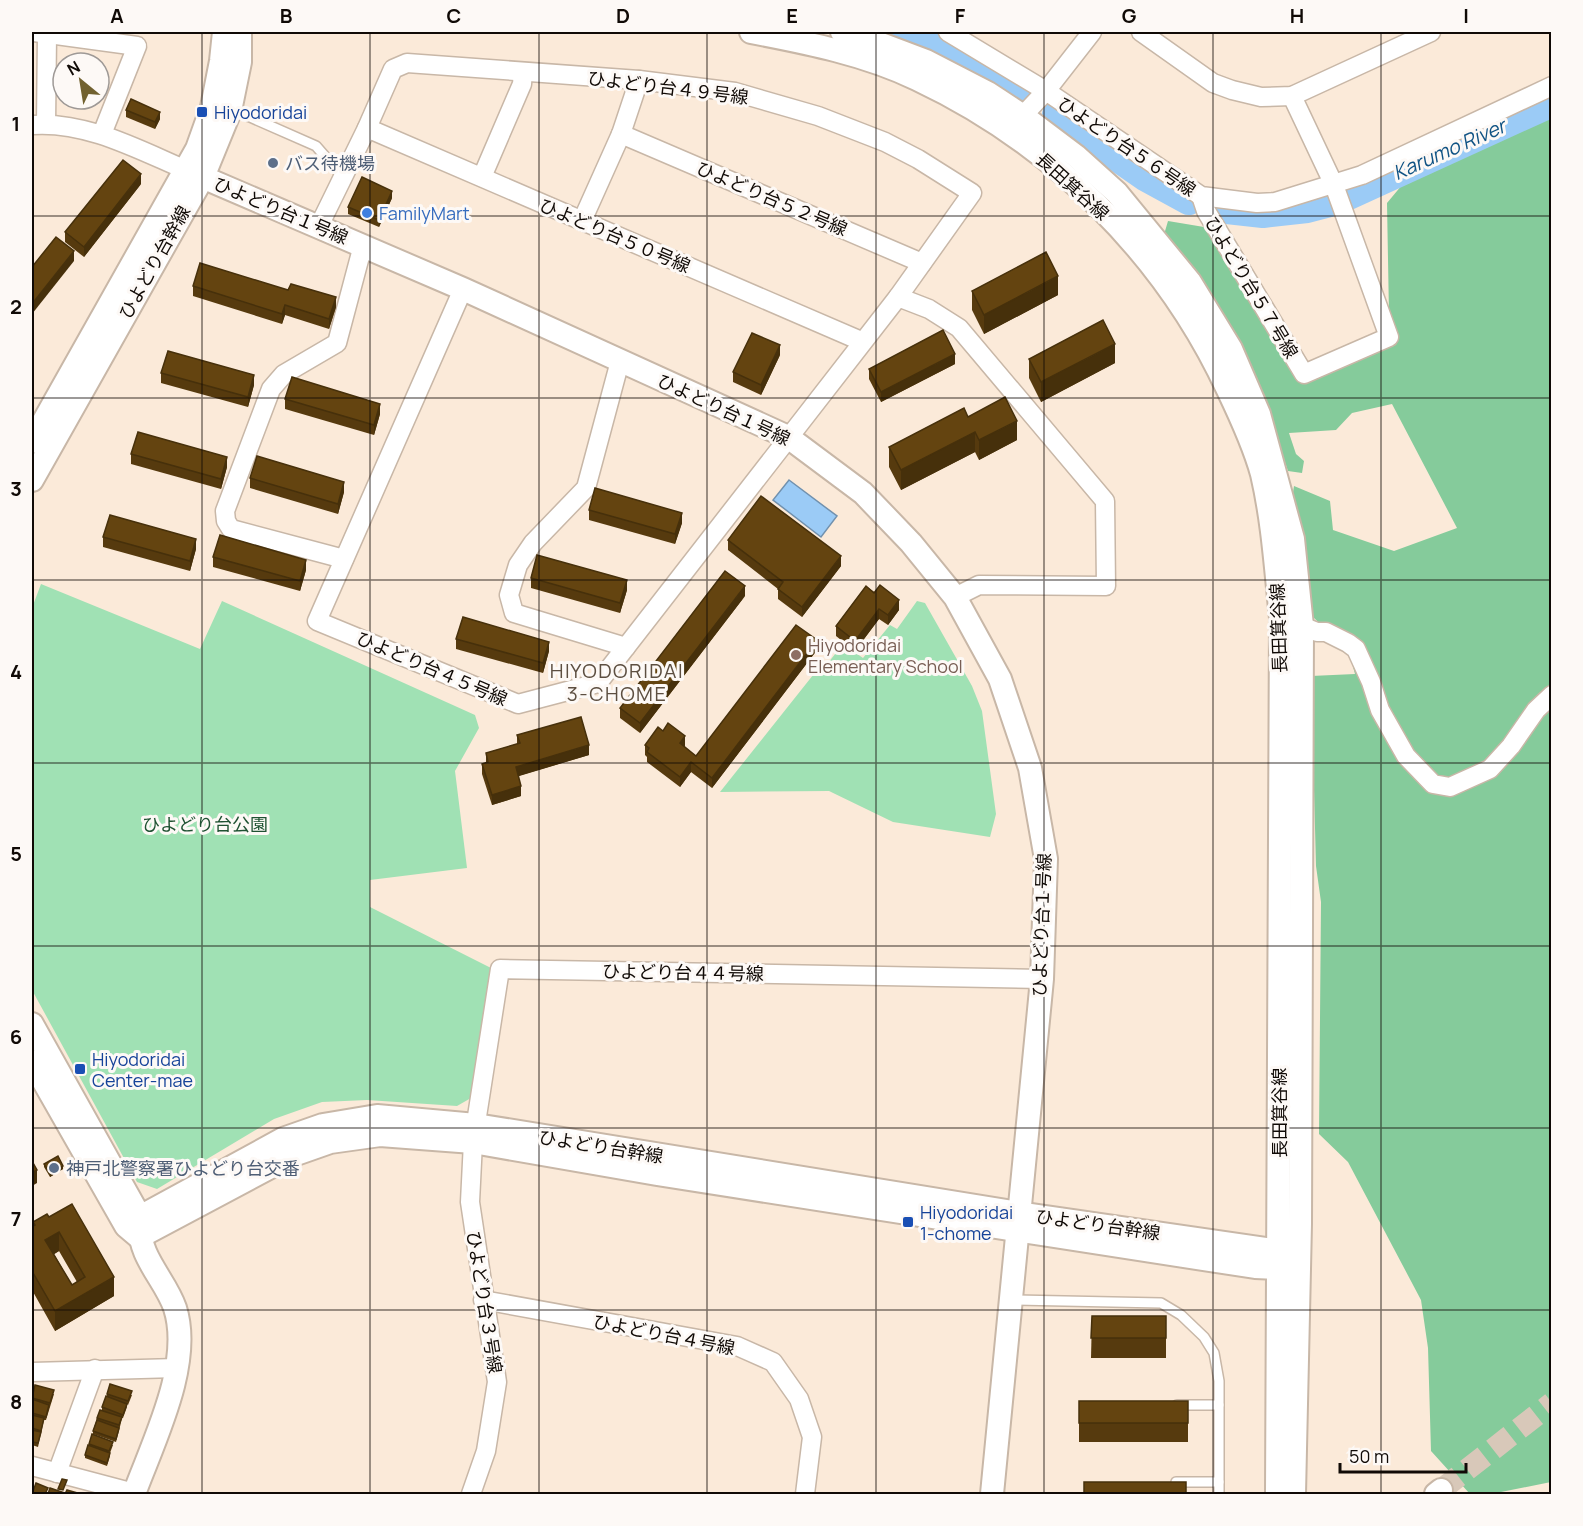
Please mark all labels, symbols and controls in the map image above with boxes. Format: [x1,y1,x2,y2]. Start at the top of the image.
text: A [110,2,124,29]
text: B [280,2,293,29]
text: C [447,2,461,29]
text: D [616,2,630,29]
text: E [786,2,798,29]
text: F [955,2,966,29]
text: G [1122,2,1137,29]
text: H [1290,2,1304,29]
text: I [1463,2,1469,29]
north arrow [51,51,111,111]
text: N [63,56,84,80]
street label: ひよどり台４９号線 [586,65,750,109]
street label: ひよどり台５６号線 [1053,91,1201,201]
place label: Hiyodoridai [214,100,307,124]
marker: Hiyodoridai [195,105,209,119]
text: 1 [12,110,20,137]
water label: Karumo River [1388,111,1512,186]
street label: 長田箕谷線 [1032,147,1114,225]
place label: バス待機場 [285,151,375,175]
street label: ひよどり台５２号線 [693,155,851,241]
marker: バス待機場 [266,156,280,170]
street label: ひよどり台１号線 [210,171,352,249]
street label: ひよどり台５０号線 [536,192,694,278]
street label: ひよどり台幹線 [113,201,195,323]
place label: FamilyMart [379,201,470,225]
marker: FamilyMart [360,206,374,220]
street label: ひよどり台５７号線 [1200,211,1304,363]
text: 2 [10,293,22,320]
street label: ひよどり台１号線 [654,368,794,450]
text: 3 [10,475,22,502]
street label: 長田箕谷線 [1264,583,1292,673]
street label: ひよどり台４５号線 [353,625,511,711]
place label: Hiyodoridai Elementary School [808,633,963,678]
marker: Hiyodoridai Elementary School [789,648,803,662]
district label: HIYODORIDAI 3-CHOME [550,657,684,707]
text: 4 [10,658,22,685]
park label: ひよどり台公園 [142,812,268,836]
text: 5 [10,840,22,867]
street label: ひよどり台１号線 [1026,853,1056,997]
street label: ひよどり台４４号線 [602,959,764,985]
text: 6 [10,1023,22,1050]
place label: Hiyodoridai Center-mae [92,1047,193,1092]
marker: Hiyodoridai Center-mae [73,1062,87,1076]
street label: 長田箕谷線 [1267,1068,1291,1158]
street label: ひよどり台幹線 [537,1124,665,1168]
place label: 神戸北警察署ひよどり台交番 [66,1156,300,1180]
marker: 神戸北警察署ひよどり台交番 [47,1161,61,1175]
place label: Hiyodoridai 1-chome [920,1200,1013,1245]
street label: ひよどり台幹線 [1034,1203,1162,1245]
text: 7 [11,1205,21,1232]
marker: Hiyodoridai 1-chome [901,1215,915,1229]
street label: ひよどり台３号線 [462,1229,508,1375]
street label: ひよどり台４号線 [591,1308,737,1360]
text: 8 [10,1388,22,1415]
scale bar [1340,1436,1466,1474]
text: 50 m [1349,1444,1389,1468]

